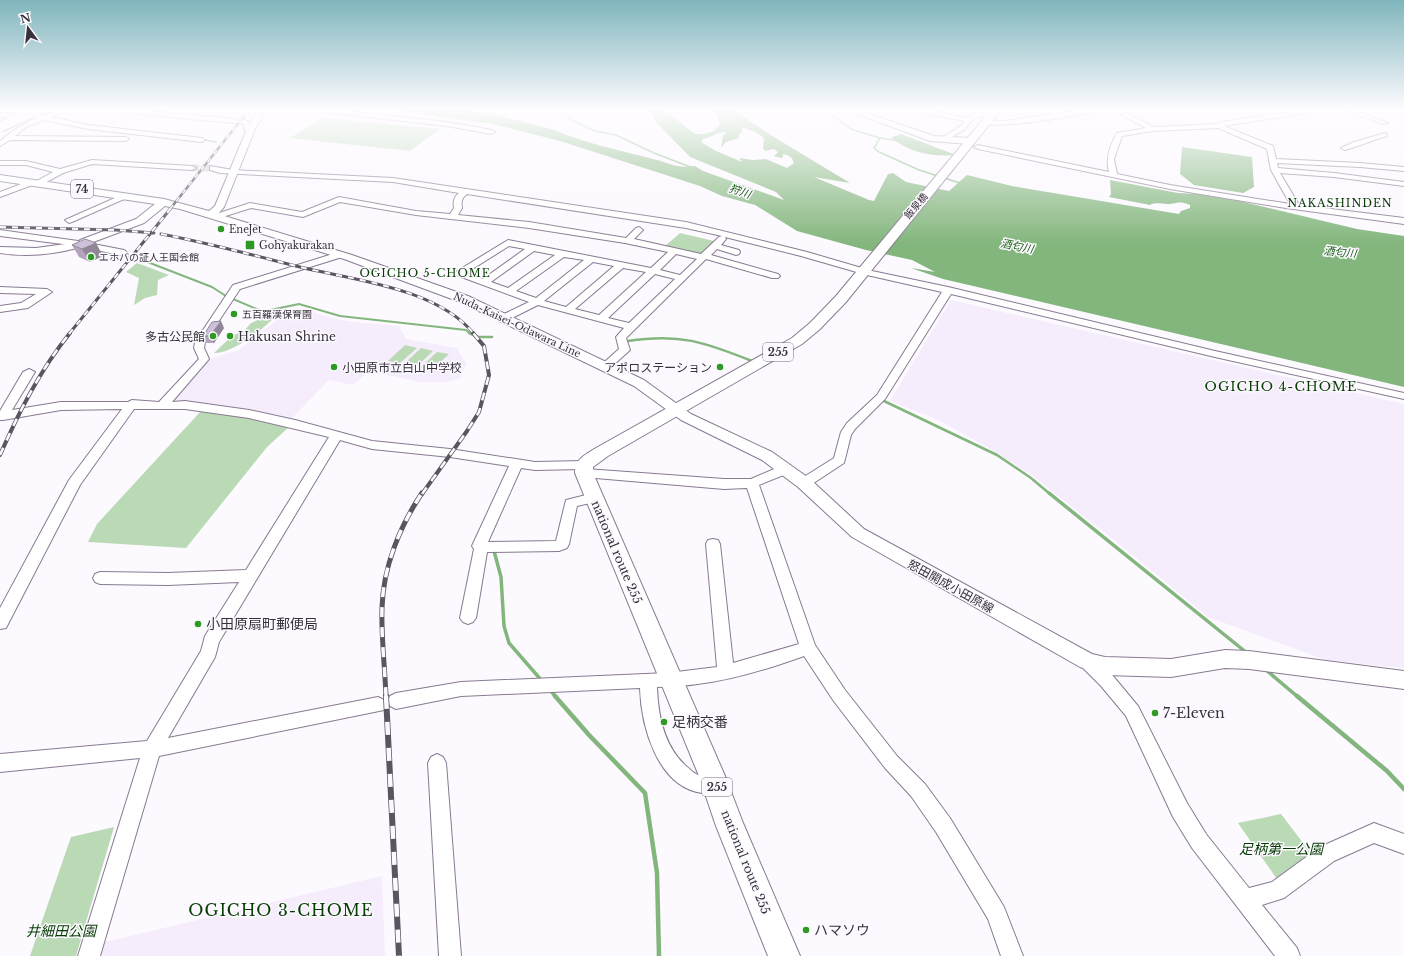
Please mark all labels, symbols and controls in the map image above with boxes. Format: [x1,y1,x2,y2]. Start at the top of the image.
north arrow [8,8,48,48]
text: N [19,10,33,26]
road number: 74 [71,180,93,198]
water label: 狩川 [727,181,754,202]
street label: 飯泉橋 [901,190,931,222]
district label: NAKASHINDEN [1287,196,1393,210]
place label: EneJet [229,223,262,236]
marker: EneJet [216,224,226,234]
water label: 酒匂川 [999,236,1036,256]
marker: Gohyakurakan [244,239,256,251]
place label: Gohyakurakan [259,239,335,252]
water label: 酒匂川 [1323,243,1358,261]
place label: エホバの証人王国会館 [99,251,199,264]
marker: エホバの証人王国会館 [86,252,96,262]
district label: OGICHO 5-CHOME [359,266,491,280]
street label: Nuda-Kaisei-Odawara Line [451,290,583,360]
place label: 五百羅漢保育園 [242,308,312,321]
marker: 五百羅漢保育園 [229,309,239,319]
place label: 多古公民館 [145,329,205,344]
place label: Hakusan Shrine [238,329,336,344]
marker: 多古公民館 [208,331,218,341]
marker: Hakusan Shrine [225,331,235,341]
road number: 255 [763,343,793,361]
place label: 小田原市立白山中学校 [342,360,462,375]
place label: アポロステーション [604,360,712,375]
marker: 小田原市立白山中学校 [329,362,339,372]
marker: アポロステーション [715,362,725,372]
district label: OGICHO 4-CHOME [1205,378,1357,395]
street label: national route 255 [588,498,646,606]
street label: 怒田開成小田原線 [905,556,997,616]
place label: 小田原扇町郵便局 [206,615,318,633]
marker: 小田原扇町郵便局 [193,619,203,629]
place label: 7-Eleven [1163,704,1225,722]
marker: 7-Eleven [1150,708,1160,718]
place label: 足柄交番 [672,713,728,731]
marker: 足柄交番 [659,717,669,727]
road number: 255 [702,778,732,796]
street label: national route 255 [718,808,774,916]
park label: 足柄第一公園 [1239,840,1325,858]
district label: OGICHO 3-CHOME [188,900,374,920]
place label: ハマソウ [814,921,870,939]
park label: 井細田公園 [26,922,98,940]
marker: ハマソウ [801,925,811,935]

